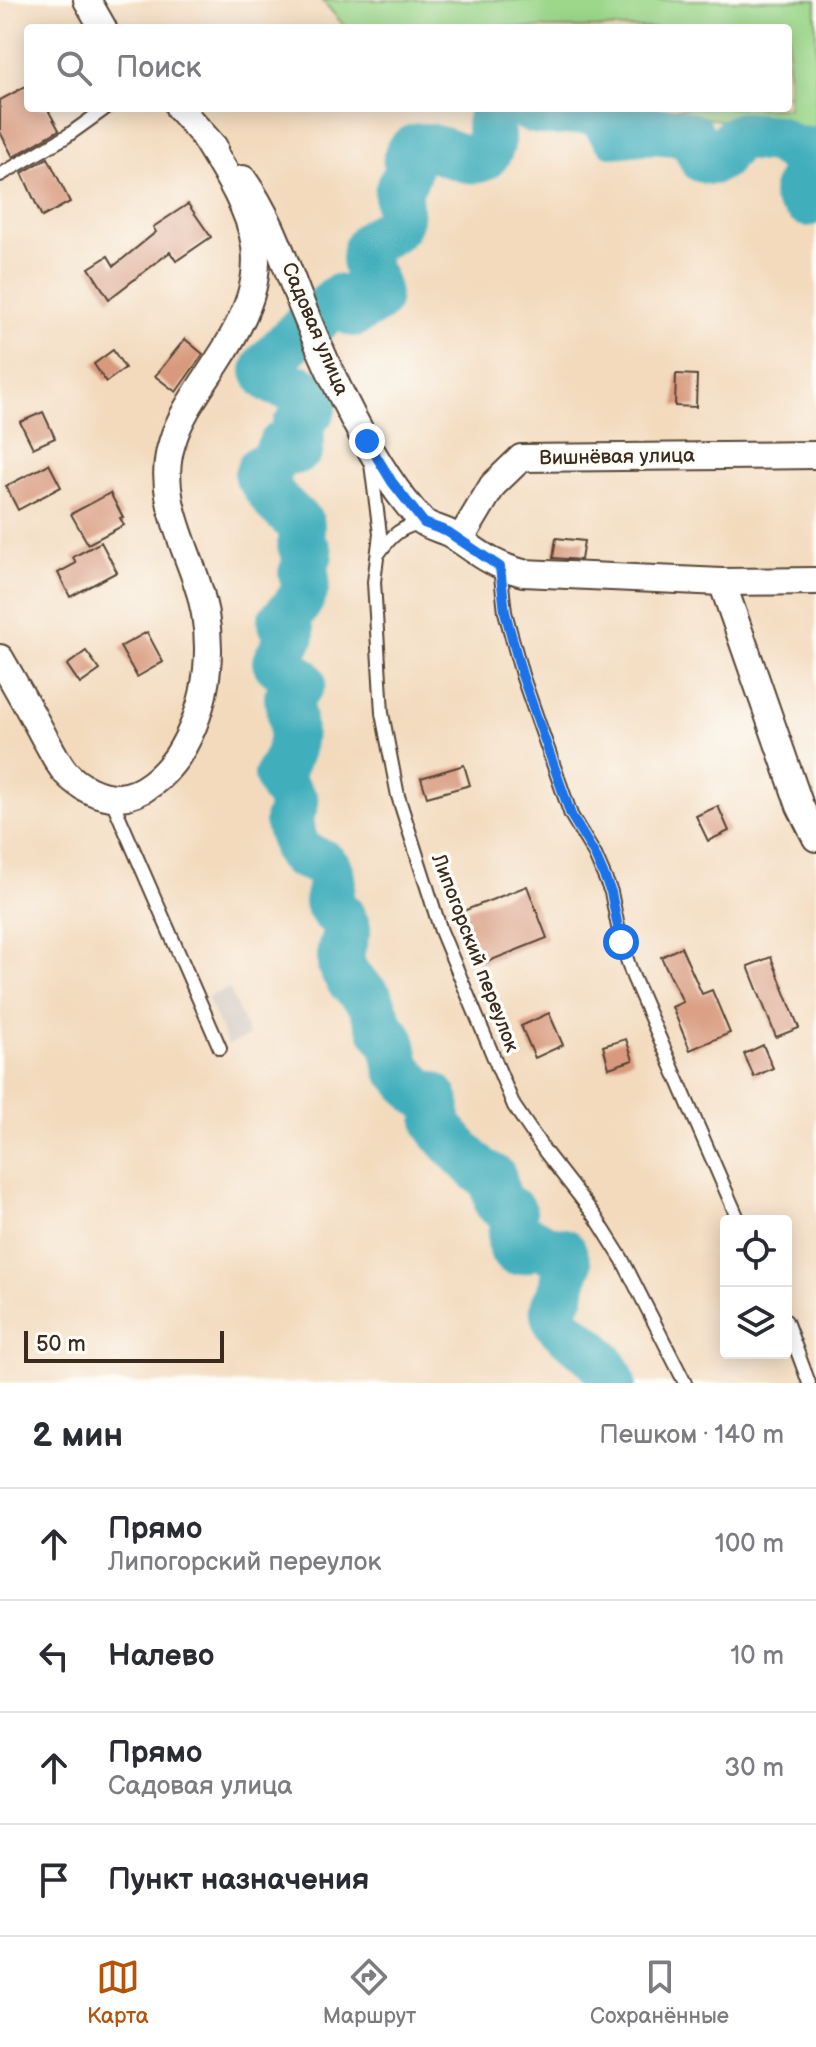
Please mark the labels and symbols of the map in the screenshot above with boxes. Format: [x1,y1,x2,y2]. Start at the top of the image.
street label: Садовая улица [276,259,354,399]
route end [349,423,385,459]
street label: Вишнёвая улица [539,444,695,470]
street label: Липогорский переулок [426,850,524,1056]
route start [603,924,639,960]
scale bar [24,1327,224,1363]

